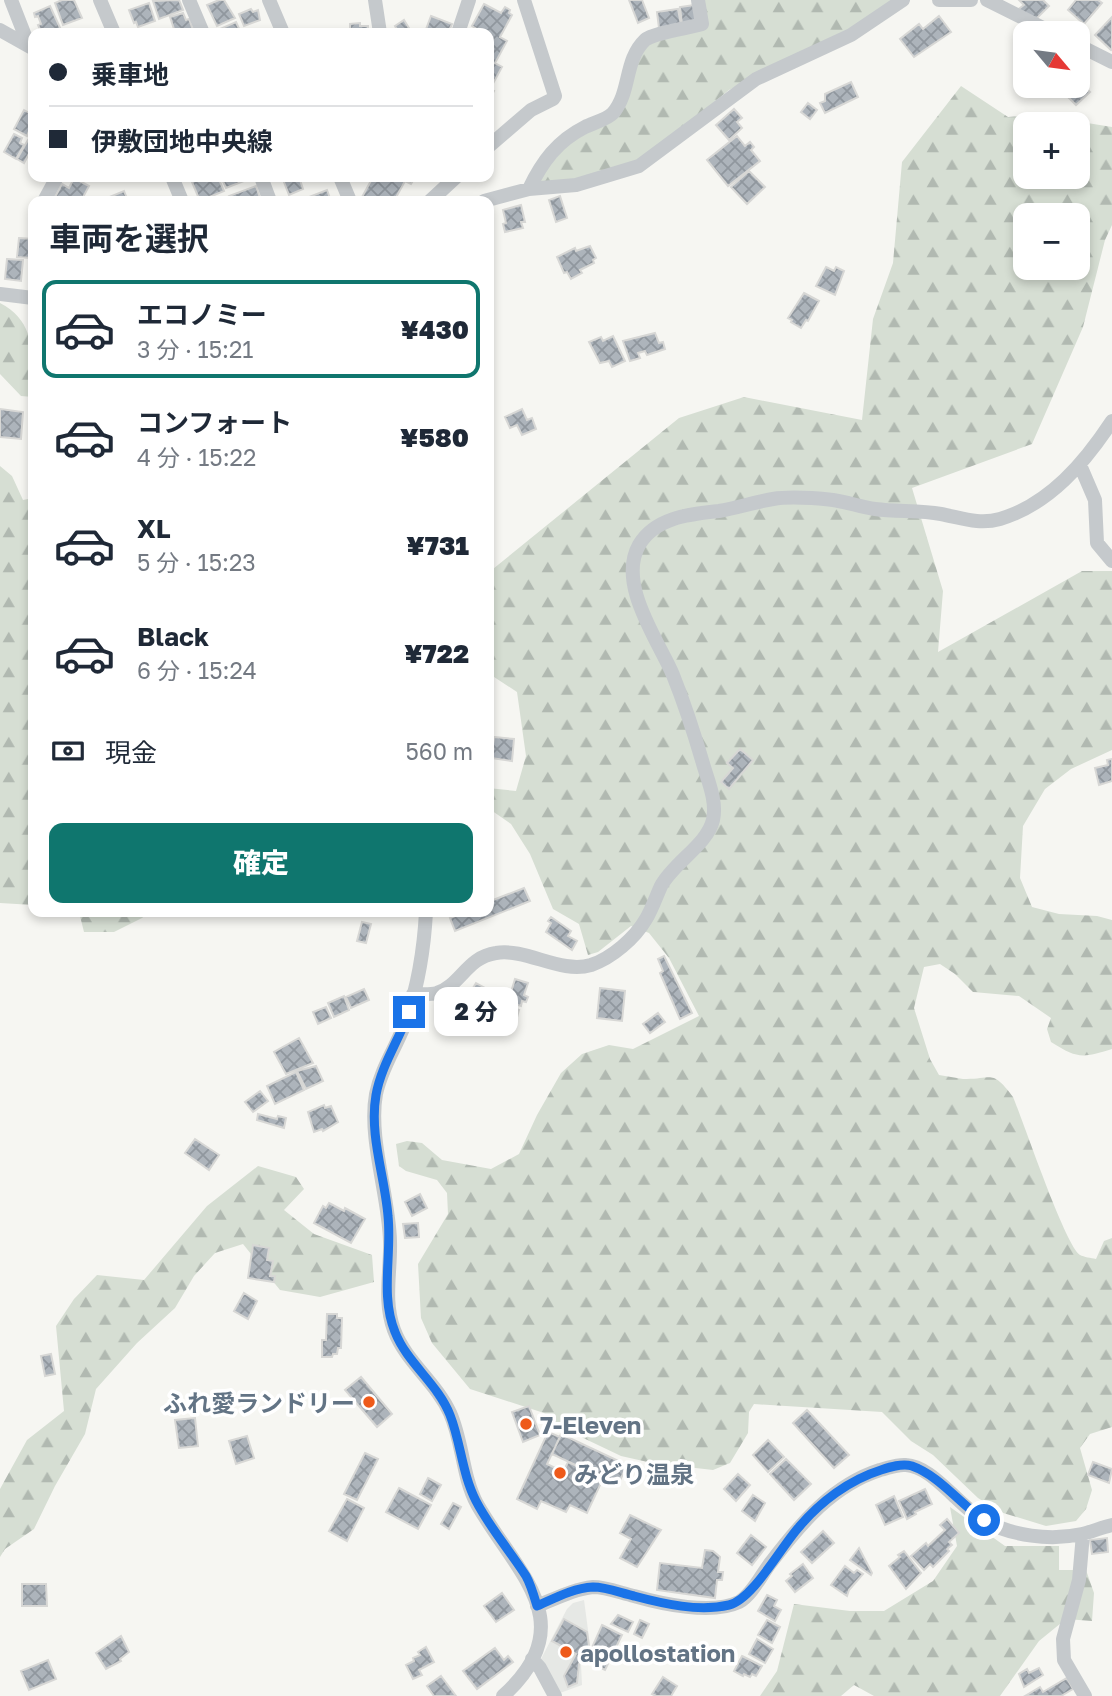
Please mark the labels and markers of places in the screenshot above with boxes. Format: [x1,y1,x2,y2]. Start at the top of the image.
place label: ふれ愛ランドリー [163,1388,355,1417]
marker: ふれ愛ランドリー [361,1394,377,1410]
place label: 7-Eleven [540,1410,641,1439]
marker: 7-Eleven [518,1416,534,1432]
place label: みどり温泉 [574,1459,694,1488]
marker: みどり温泉 [552,1465,568,1481]
place label: apollostation [580,1638,735,1667]
marker: apollostation [558,1644,574,1660]

